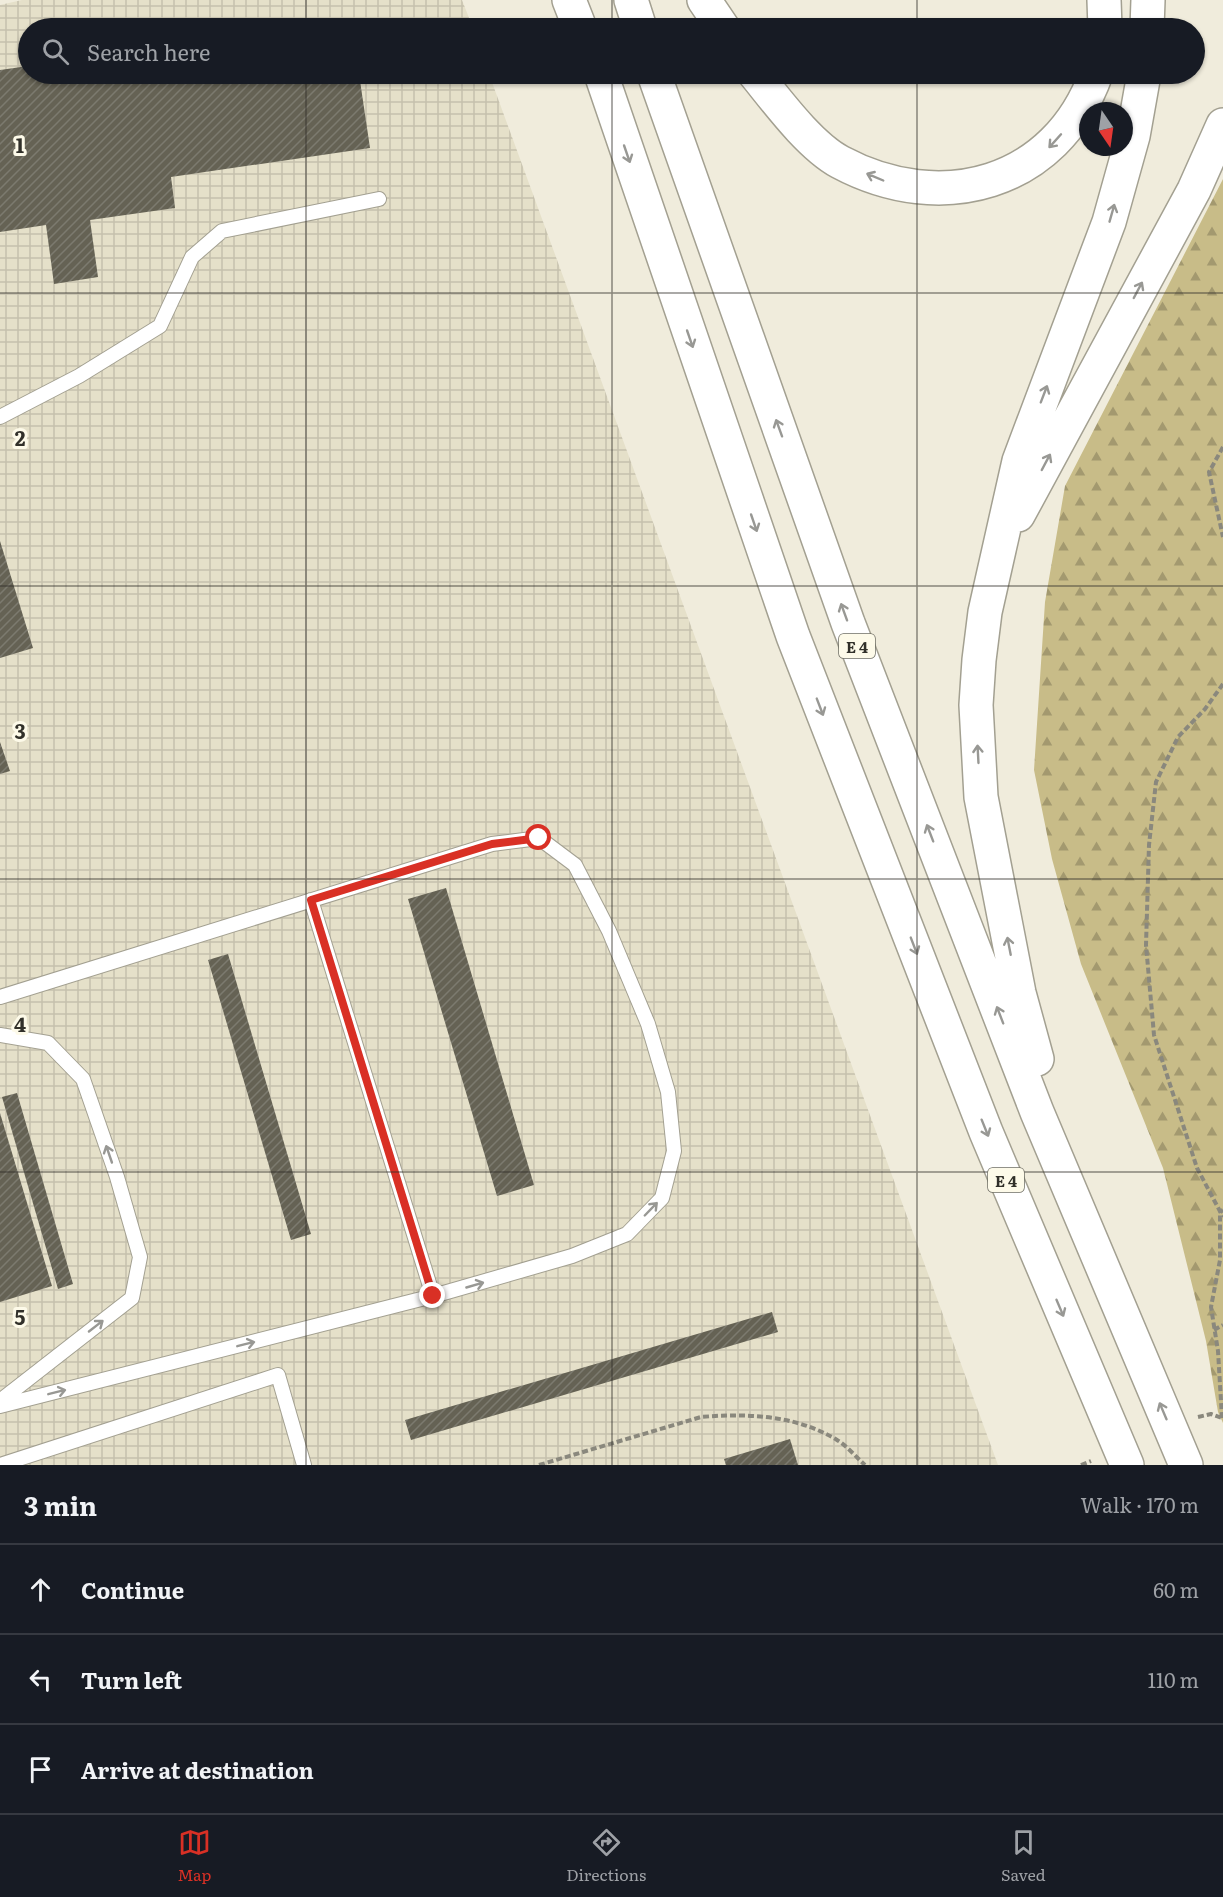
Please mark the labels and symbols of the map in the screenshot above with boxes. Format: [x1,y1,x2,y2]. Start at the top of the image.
north arrow [1079,102,1133,156]
text: 1 [16,129,24,159]
one-way arrow [1048,133,1062,148]
one-way arrow [623,144,634,163]
one-way arrow [866,171,884,182]
one-way arrow [1107,204,1118,223]
one-way arrow [1133,281,1144,299]
one-way arrow [686,329,697,348]
one-way arrow [1039,385,1050,404]
one-way arrow [773,419,784,438]
text: 2 [15,422,26,452]
one-way arrow [1040,454,1052,471]
one-way arrow [749,513,760,532]
one-way arrow [838,603,849,622]
road number: E 4 [839,634,875,658]
one-way arrow [816,697,827,715]
text: 3 [14,715,26,745]
one-way arrow [973,744,984,764]
route start [525,824,551,850]
one-way arrow [923,824,934,843]
one-way arrow [909,936,920,955]
one-way arrow [1003,937,1014,956]
one-way arrow [994,1006,1005,1025]
text: 4 [14,1008,26,1038]
one-way arrow [980,1118,991,1137]
one-way arrow [103,1145,114,1164]
road number: E 4 [988,1168,1024,1192]
one-way arrow [644,1201,658,1216]
one-way arrow [465,1279,484,1290]
route end [419,1282,445,1308]
one-way arrow [1055,1298,1066,1316]
text: 5 [15,1301,26,1331]
one-way arrow [88,1320,104,1333]
one-way arrow [236,1337,255,1349]
one-way arrow [47,1385,66,1397]
one-way arrow [1157,1402,1168,1420]

